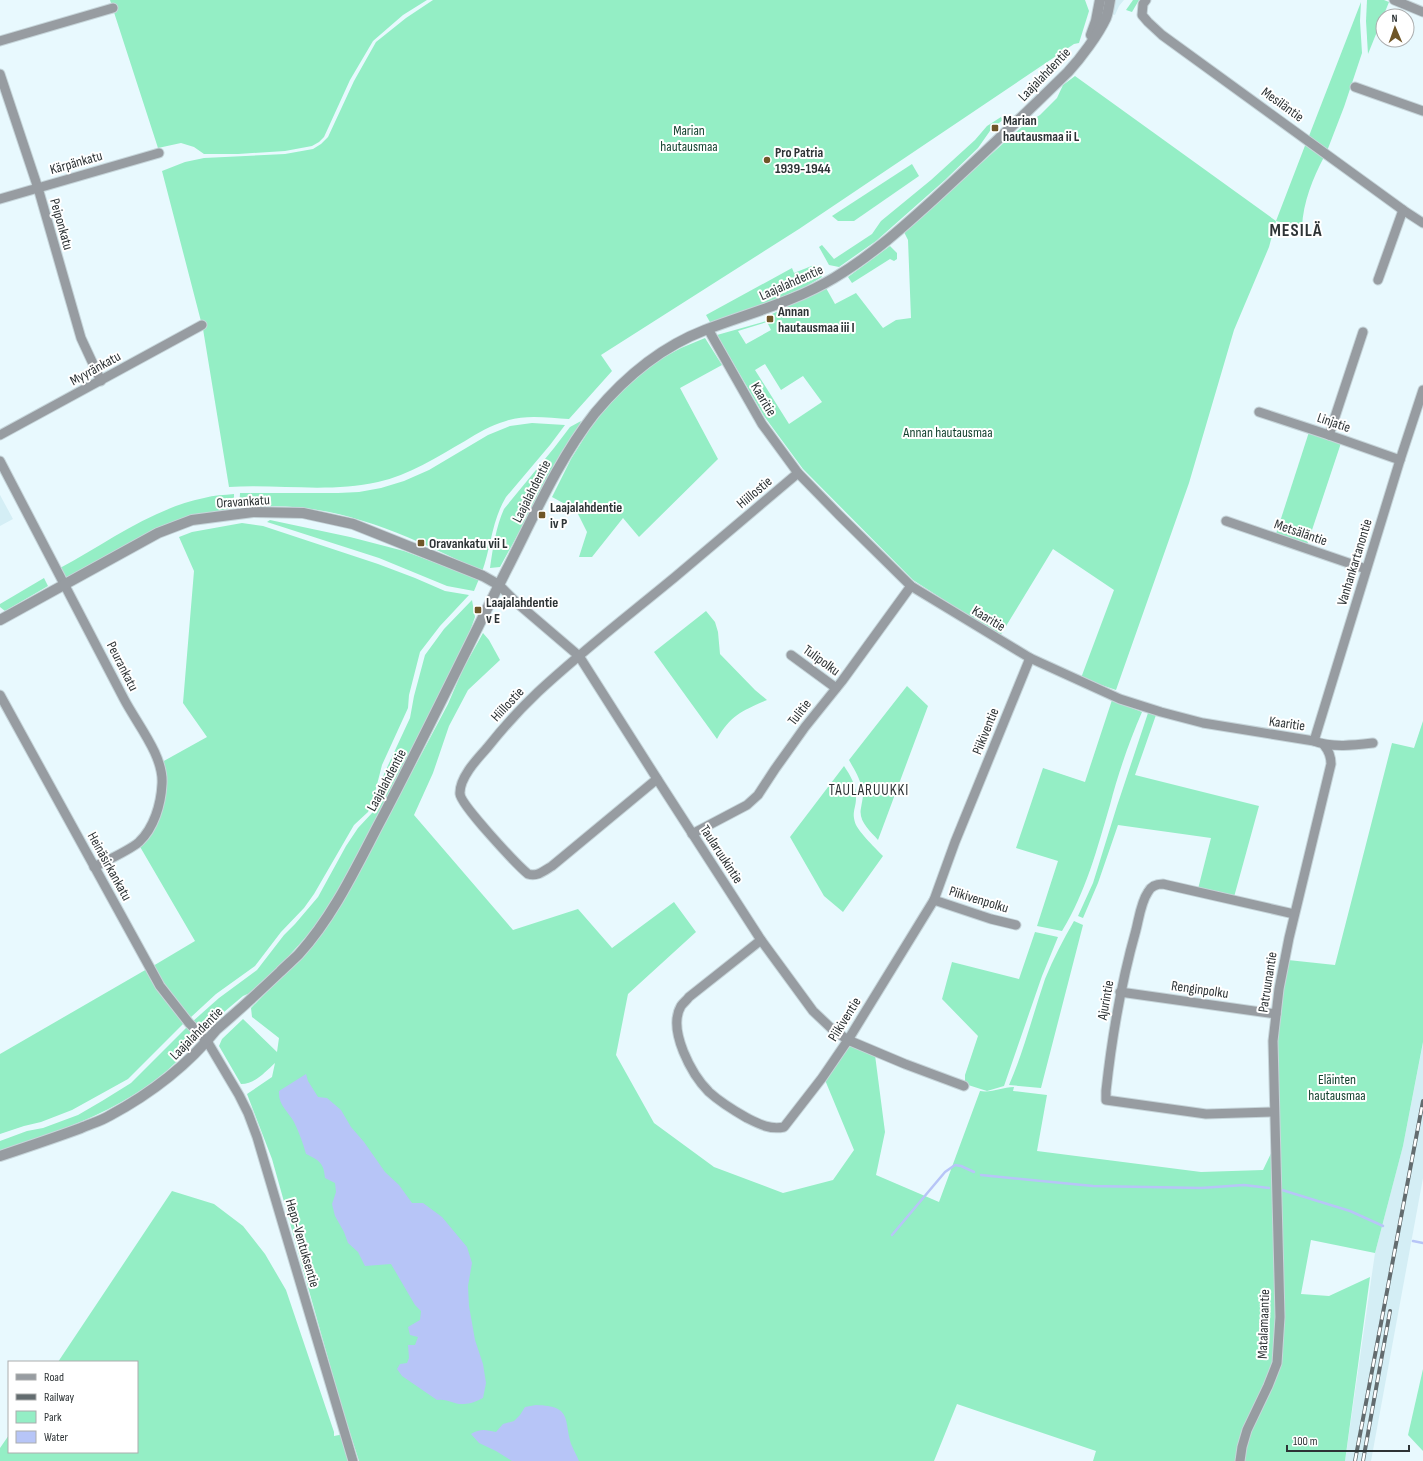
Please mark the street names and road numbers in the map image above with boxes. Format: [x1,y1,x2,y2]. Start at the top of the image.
street label: Laajalahdentie [1015,44,1074,105]
street label: Mesiläntie [1258,83,1307,125]
street label: Kärpänkatu [48,147,104,178]
street label: Peiponkatu [46,197,77,252]
street label: Laajalahdentie [757,261,826,304]
street label: Myyränkatu [67,348,124,389]
street label: Kaaritie [747,379,780,419]
street label: Linjatie [1315,409,1353,436]
street label: Laajalahdentie [508,457,554,525]
street label: Hiillostie [733,473,775,512]
street label: Oravankatu [216,491,270,512]
street label: Metsäläntie [1272,515,1330,549]
street label: Vanhankartanontie [1333,517,1376,607]
street label: Kaaritie [969,602,1009,635]
street label: Peurankatu [103,639,142,694]
street label: Tulipolku [800,641,844,680]
street label: Hiillostie [487,684,528,725]
street label: Tulitie [784,696,815,729]
street label: Piikiventie [968,705,1002,757]
street label: Kaaritie [1268,713,1306,734]
street label: Laajalahdentie [363,746,410,814]
street label: Taularuukintie [696,822,747,887]
street label: Heinäsirkankatu [84,829,135,904]
street label: Piikivenpolku [947,882,1011,917]
street label: Patruunantie [1254,951,1281,1014]
street label: Renginpolku [1170,977,1230,1002]
street label: Ajurintie [1093,979,1117,1022]
street label: Piikiventie [824,994,865,1044]
street label: Laajalahdentie [166,1003,226,1063]
street label: Hepo-Ventuksentie [282,1197,323,1289]
street label: Matalamaantie [1254,1289,1273,1359]

